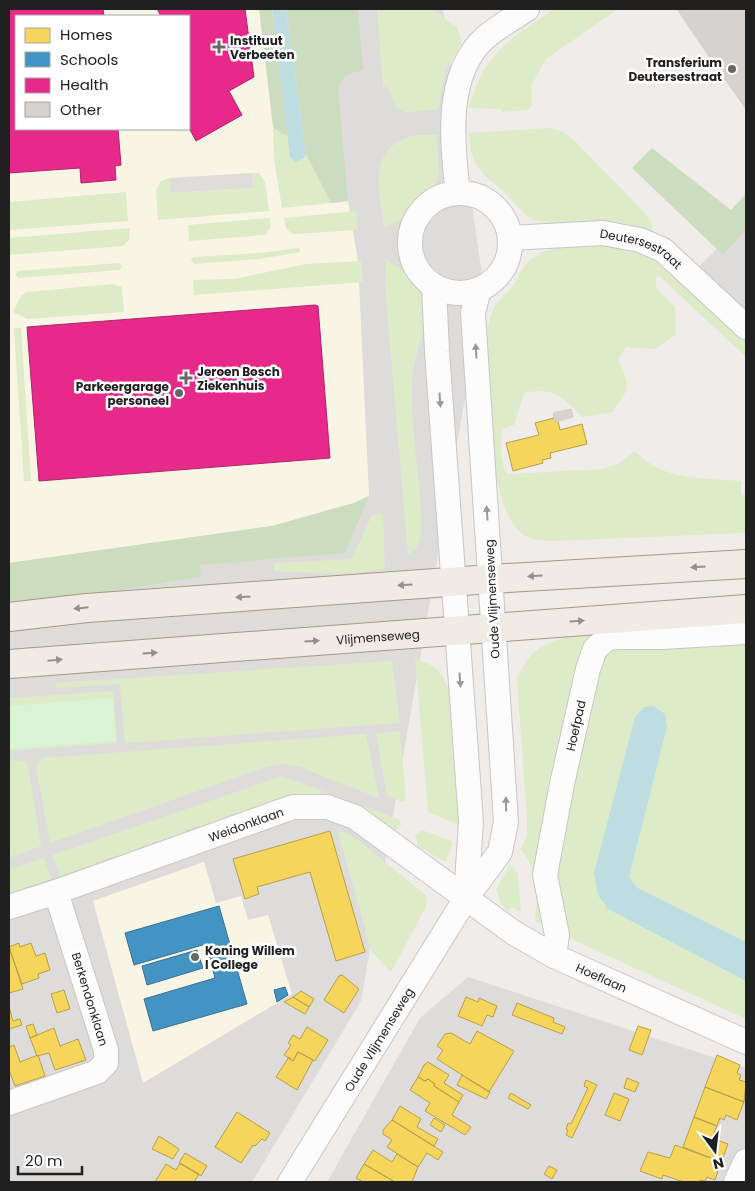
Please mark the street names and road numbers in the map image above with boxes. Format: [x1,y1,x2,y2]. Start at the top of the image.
street label: Deutersestraat [599,224,686,272]
street label: Oude Vlijmenseweg [480,539,504,659]
street label: Vlijmenseweg [336,625,420,648]
street label: Hoefpad [561,698,589,753]
street label: Weidonklaan [206,803,286,845]
street label: Berkendonklaan [68,950,112,1048]
street label: Hoeflaan [573,958,630,996]
street label: Oude Vlijmenseweg [340,984,417,1095]

